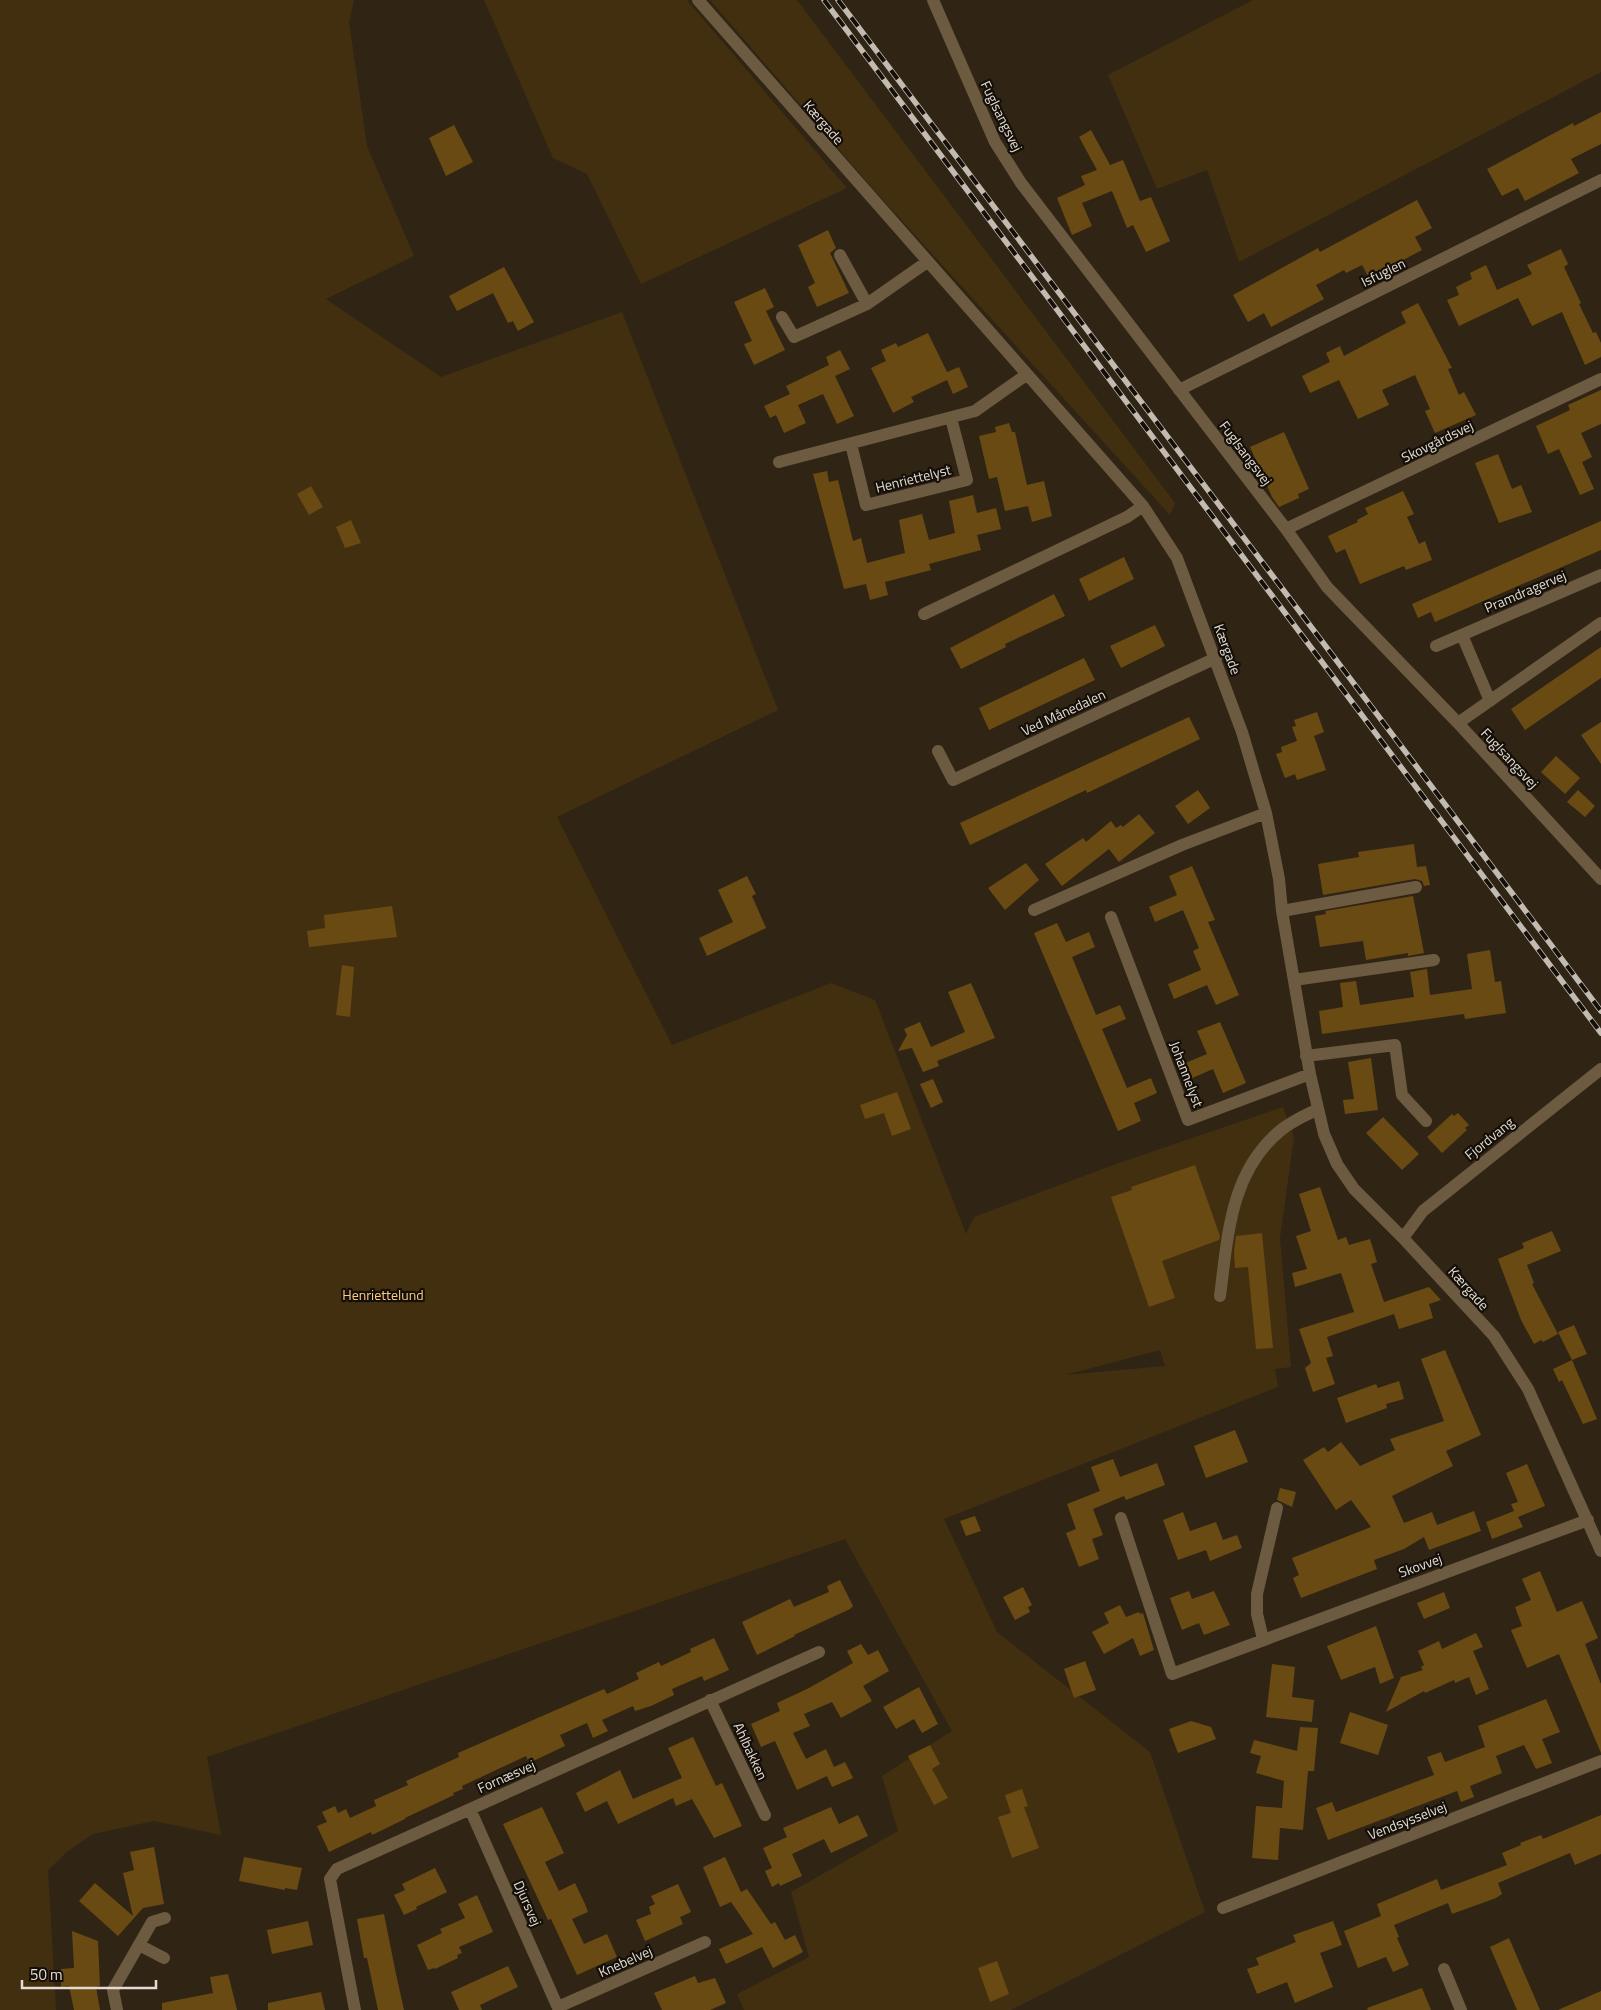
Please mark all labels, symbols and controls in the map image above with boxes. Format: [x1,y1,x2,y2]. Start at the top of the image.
street label: Fuglsangsvej [976,77,1028,155]
street label: Kærgade [799,95,849,149]
street label: Isfuglen [1357,252,1409,292]
street label: Skovgårdsvej [1398,415,1476,467]
street label: Fuglsangsvej [1215,416,1277,490]
street label: Henriettelyst [873,458,953,498]
street label: Pramdragervej [1481,564,1569,618]
street label: Kærgade [1209,621,1247,677]
street label: Ved Månedalen [1017,683,1109,741]
street label: Fuglsangsvej [1476,723,1544,793]
street label: Johannelyst [1165,1038,1209,1110]
street label: Fjordvang [1460,1112,1518,1164]
street label: Kærgade [1444,1261,1494,1315]
park label: Henriettelund [342,1284,424,1305]
street label: Skovvej [1395,1547,1445,1583]
street label: Ahlbakken [729,1719,773,1783]
street label: Fornæsvej [474,1754,538,1798]
street label: Vendsysselvej [1365,1795,1449,1845]
street label: Djursvej [509,1877,547,1929]
street label: Knebelvej [595,1940,655,1982]
scale bar [22,1958,156,1990]
text: 50 m [30,1963,63,1986]

